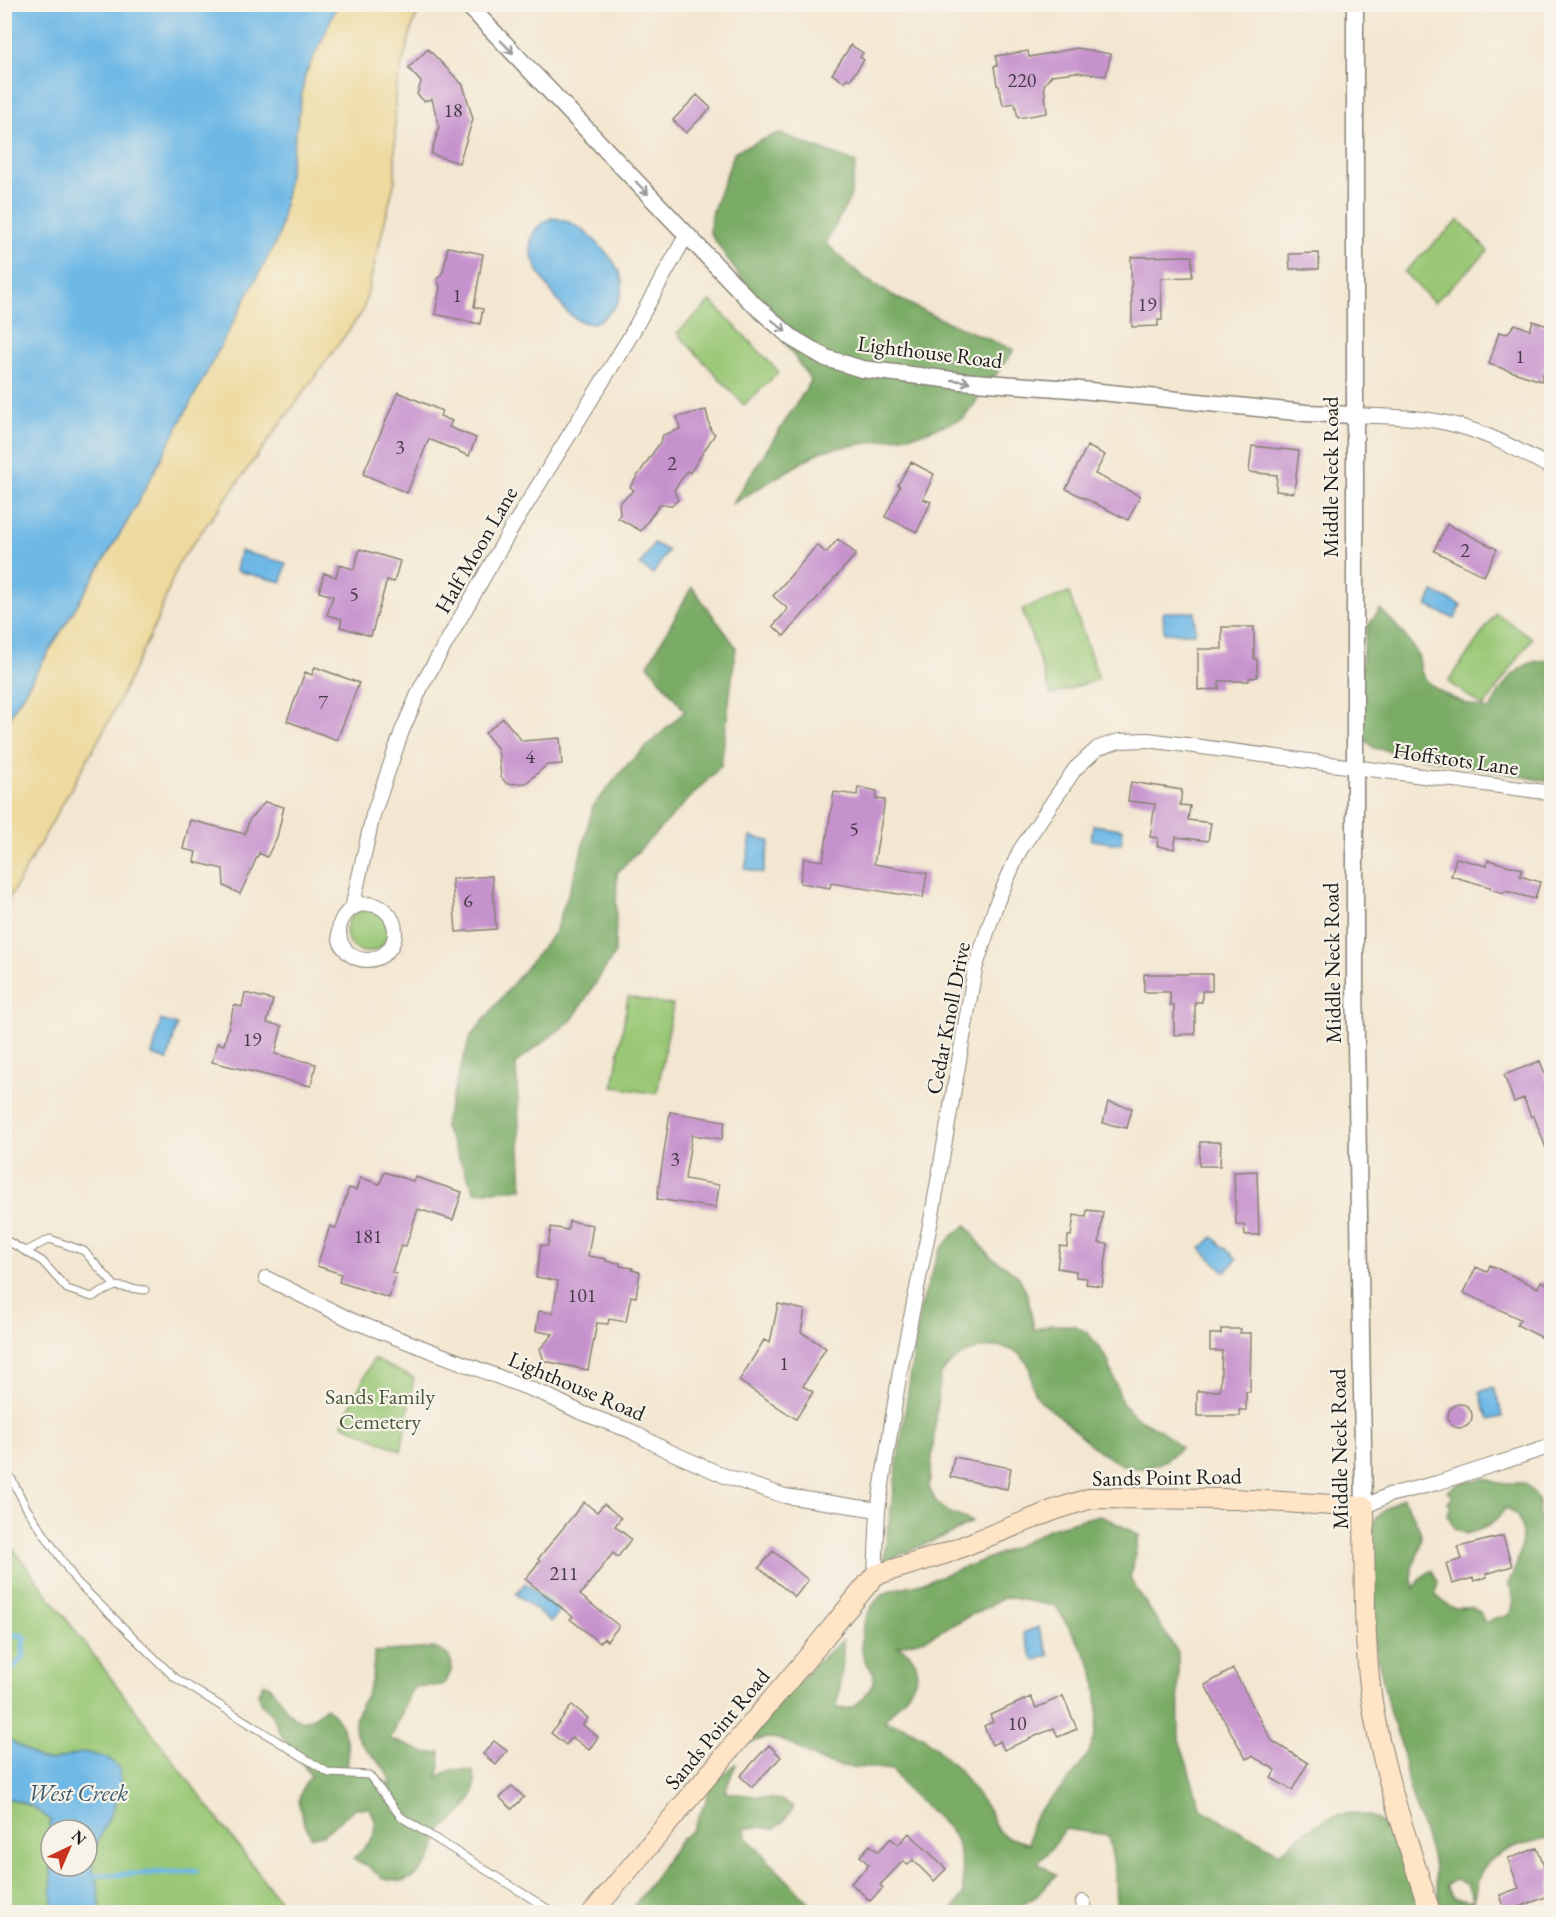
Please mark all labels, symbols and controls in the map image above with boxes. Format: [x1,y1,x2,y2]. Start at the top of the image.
one-way arrow [499,40,514,55]
house number: 220 [1008,67,1037,93]
house number: 18 [443,97,463,123]
one-way arrow [634,180,649,195]
house number: 1 [452,282,462,308]
house number: 19 [1137,291,1157,317]
one-way arrow [771,319,786,333]
street label: Lighthouse Road [856,329,1005,375]
house number: 1 [1515,343,1525,369]
one-way arrow [951,376,971,387]
street label: Middle Neck Road [1316,396,1345,558]
house number: 3 [395,434,405,460]
house number: 2 [667,450,677,476]
street label: Half Moon Lane [428,481,524,619]
house number: 2 [1460,537,1470,563]
house number: 5 [349,581,359,607]
house number: 7 [318,689,328,715]
street label: Hoffstots Lane [1391,736,1521,782]
house number: 4 [525,743,535,769]
house number: 5 [849,816,859,842]
street label: Middle Neck Road [1316,881,1348,1044]
house number: 6 [463,887,473,913]
street label: Cedar Knoll Drive [919,939,977,1097]
house number: 19 [242,1026,262,1052]
house number: 3 [670,1146,680,1172]
house number: 181 [354,1223,382,1249]
house number: 101 [568,1282,596,1308]
street label: Lighthouse Road [504,1344,651,1428]
house number: 1 [779,1350,789,1376]
street label: Middle Neck Road [1323,1367,1355,1530]
park label: Sands Family Cemetery [325,1382,435,1436]
street label: Sands Point Road [1092,1461,1243,1493]
house number: 211 [550,1560,578,1586]
street label: Sands Point Road [658,1662,777,1796]
house number: 10 [1007,1710,1027,1736]
water label: West Creek [28,1777,128,1808]
north arrow [39,1818,99,1878]
text: N [67,1826,91,1850]

